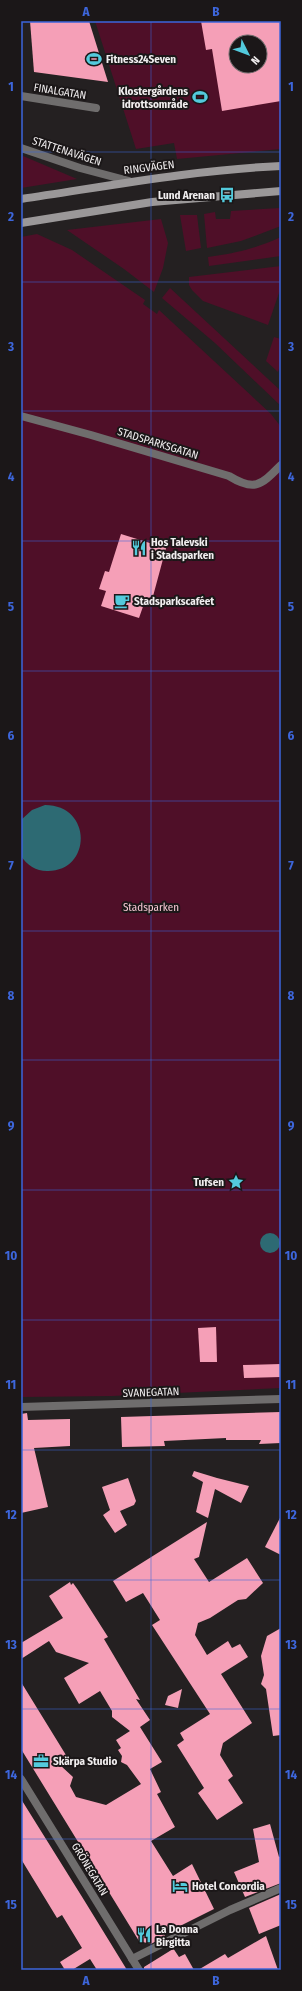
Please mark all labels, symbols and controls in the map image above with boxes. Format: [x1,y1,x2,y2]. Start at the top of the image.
text: A [81,4,90,19]
text: B [212,4,220,19]
north arrow [228,34,268,74]
sports icon: Fitness24Seven [85,50,103,68]
place label: Fitness24Seven [106,53,176,66]
text: N [248,54,262,67]
text: 1 [8,79,14,94]
text: 1 [288,79,294,94]
street label: FINALGATAN [33,81,87,102]
place label: Klostergårdens idrottsområde [118,85,188,111]
sports icon: Klostergårdens idrottsområde [191,88,209,106]
street label: STATTENAVÄGEN [31,134,103,169]
street label: RINGVÄGEN [123,158,175,177]
bus stop icon: Lund Arenan [218,186,236,204]
place label: Lund Arenan [158,189,215,202]
text: 2 [7,209,14,224]
text: 2 [287,209,294,224]
text: 3 [7,339,14,354]
text: 3 [287,339,294,354]
street label: STADSPARKSGATAN [116,425,200,462]
text: 4 [8,469,15,484]
text: 4 [288,469,295,484]
place label: Hos Talevski i Stadsparken [151,536,214,562]
restaurant icon: Hos Talevski i Stadsparken [130,539,148,557]
cafe icon: Stadsparkscaféet [113,592,131,610]
place label: Stadsparkscaféet [134,595,214,608]
text: 5 [8,599,14,614]
text: 5 [288,599,294,614]
text: 6 [8,728,15,743]
text: 6 [288,728,295,743]
text: 7 [8,858,14,873]
text: 7 [288,858,294,873]
park label: Stadsparken [123,901,179,914]
text: 8 [8,988,15,1003]
text: 8 [288,988,295,1003]
text: 9 [8,1118,15,1133]
text: 9 [288,1118,295,1133]
place icon: Tufsen [227,1173,245,1191]
place label: Tufsen [194,1176,224,1189]
text: 10 [5,1248,17,1263]
text: 10 [285,1248,297,1263]
text: 11 [6,1377,16,1392]
text: 11 [286,1377,296,1392]
street label: SVANEGATAN [122,1385,180,1400]
text: 12 [5,1507,17,1522]
text: 12 [285,1507,297,1522]
text: 13 [5,1637,17,1652]
text: 13 [285,1637,297,1652]
office icon: Skärpa Studio [32,1752,50,1770]
place label: Skärpa Studio [53,1755,117,1768]
text: 14 [5,1767,17,1782]
text: 14 [285,1767,297,1782]
street label: GRÖNEGATAN [69,1840,110,1898]
hotel icon: Hotel Concordia [171,1877,189,1895]
place label: Hotel Concordia [192,1880,265,1893]
text: 15 [5,1897,17,1912]
text: 15 [285,1897,297,1912]
place label: La Donna Birgitta [156,1923,199,1949]
restaurant icon: La Donna Birgitta [135,1926,153,1944]
text: A [81,1973,90,1988]
text: B [212,1973,220,1988]

